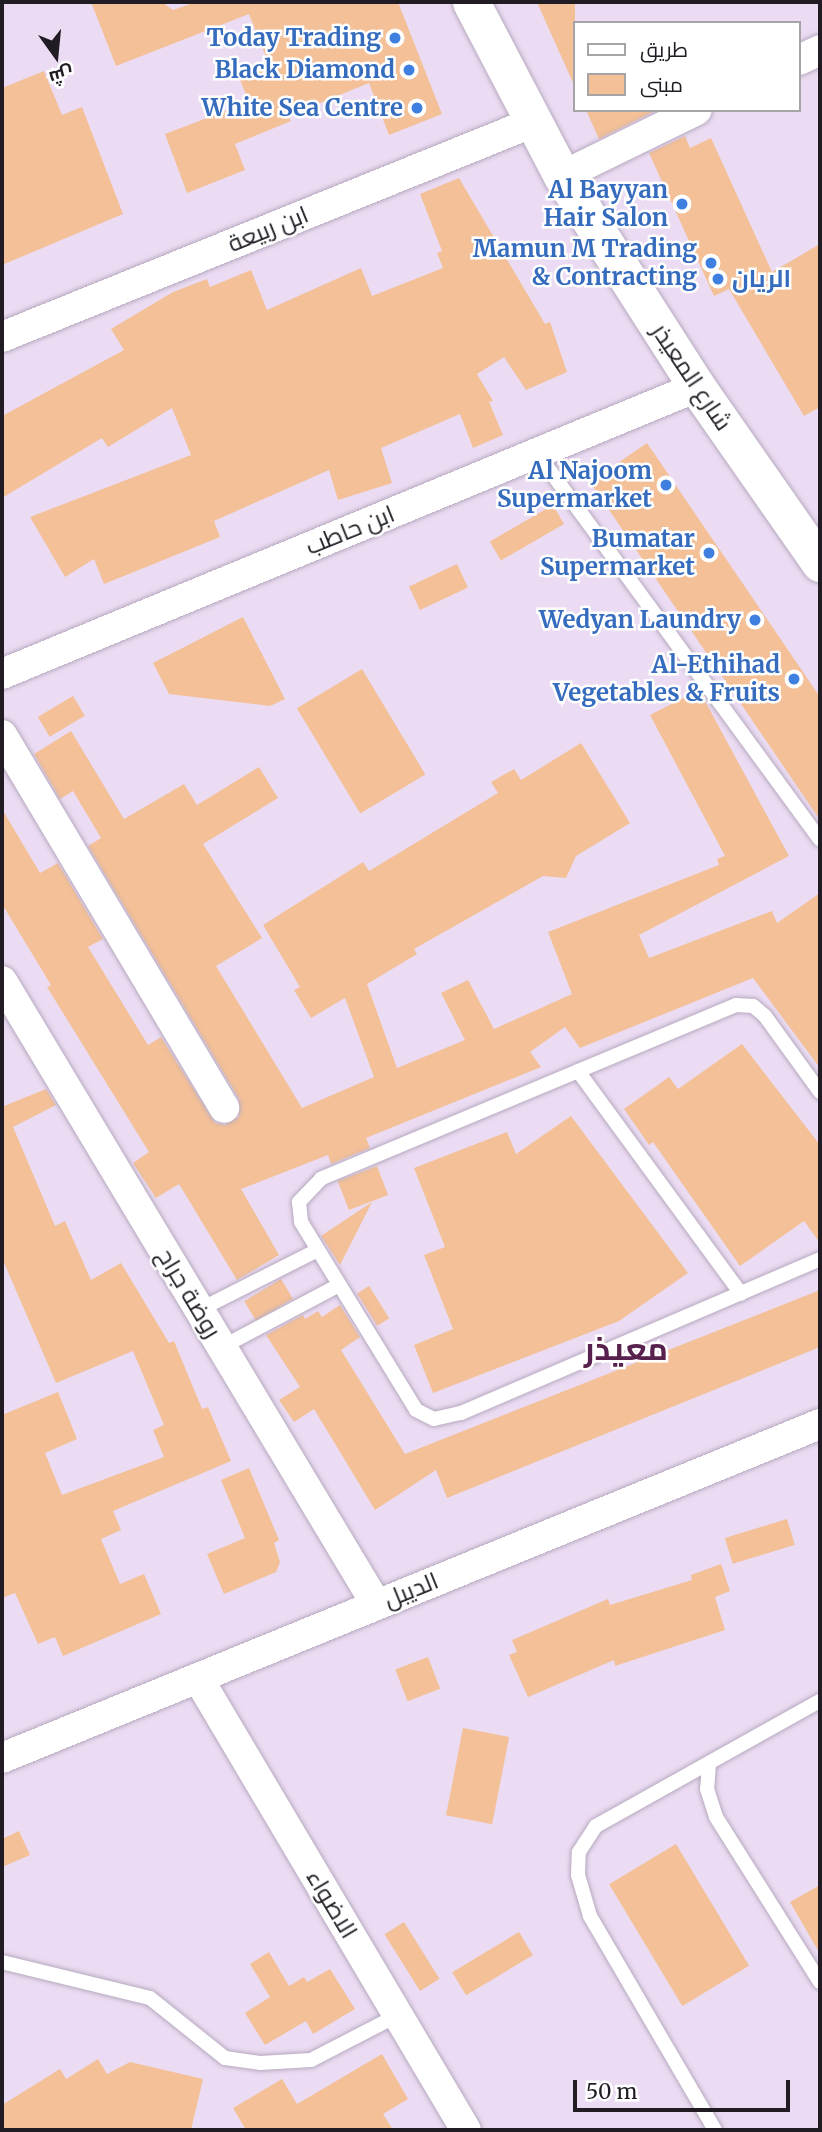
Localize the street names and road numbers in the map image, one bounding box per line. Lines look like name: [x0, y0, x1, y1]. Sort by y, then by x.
street label: ابن ربيعة: [224, 200, 312, 258]
street label: شارع المعيذر: [646, 318, 738, 436]
street label: ابن حاطب: [301, 499, 399, 561]
street label: روضة جراح: [151, 1243, 227, 1343]
street label: الديبل: [380, 1566, 442, 1614]
street label: الاضواء: [300, 1864, 364, 1944]

